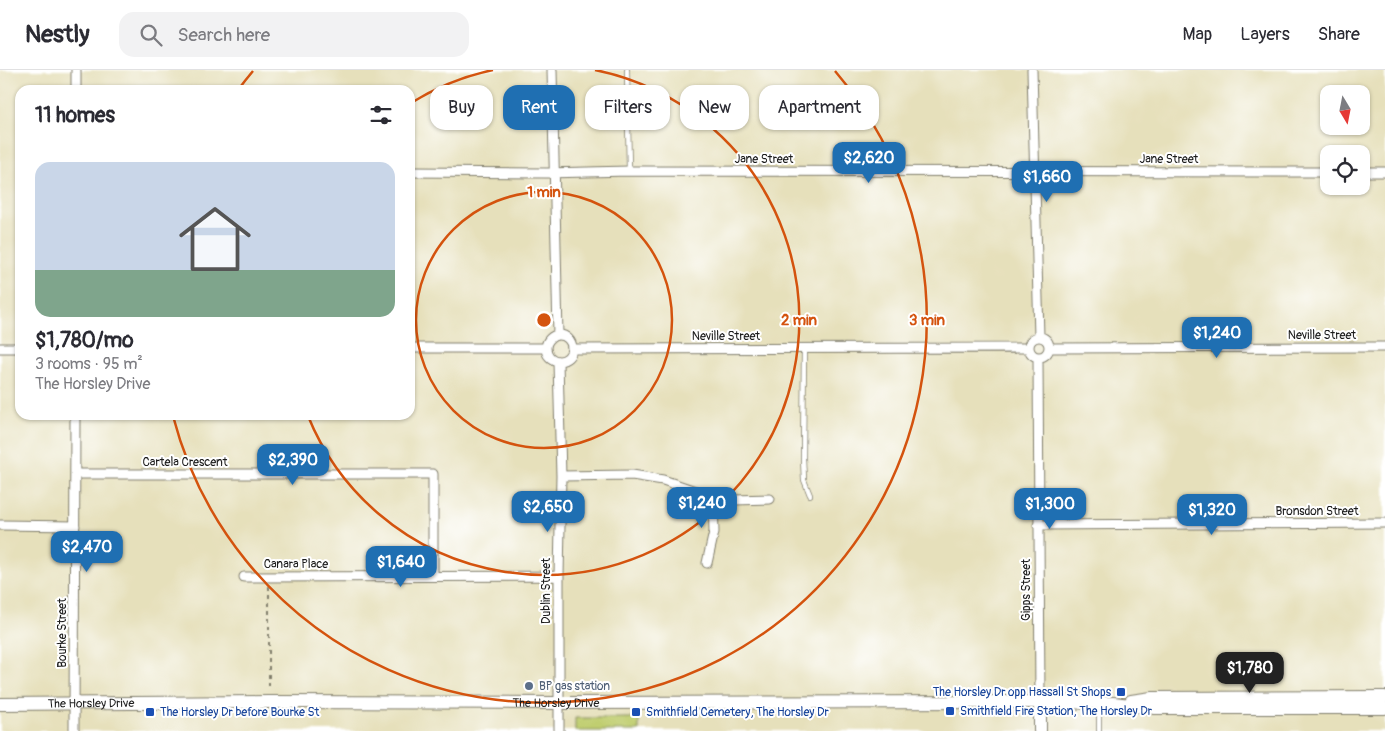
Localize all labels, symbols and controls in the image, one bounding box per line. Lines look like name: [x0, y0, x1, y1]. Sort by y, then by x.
search box: [119, 12, 469, 57]
text: Nestly: [25, 20, 89, 49]
icon: search: [137, 21, 165, 49]
text: Search here: [177, 23, 270, 47]
text: Map: [1183, 23, 1212, 46]
text: Layers: [1240, 23, 1290, 46]
text: Share: [1318, 23, 1360, 46]
chip: Buy: [430, 85, 493, 130]
chip: Rent: [503, 85, 575, 130]
chip: Filters: [585, 85, 670, 130]
chip: New: [680, 85, 749, 130]
chip: Apartment: [759, 85, 879, 130]
north arrow: [1320, 85, 1370, 135]
map controls: [1320, 85, 1370, 195]
icon: filters: [367, 101, 395, 129]
text: 11 homes: [35, 102, 115, 129]
pin: $2,620: [828, 142, 910, 184]
button: locate: [1320, 145, 1370, 195]
text: $2,620: [844, 148, 894, 168]
street label: Jane Street: [735, 152, 794, 167]
street label: Jane Street: [1140, 152, 1199, 167]
pin: $1,660: [1006, 160, 1088, 203]
text: $1,660: [1023, 167, 1071, 187]
text: 1 min: [527, 183, 561, 202]
icon: home: [170, 194, 260, 284]
centre of rings: [535, 311, 553, 329]
text: 2 min: [781, 311, 817, 330]
text: 3 min: [909, 311, 945, 330]
pin: $1,240: [1176, 316, 1258, 359]
text: $1,240: [1193, 323, 1241, 343]
text: $1,780/mo: [35, 327, 133, 354]
street label: Neville Street: [1288, 328, 1356, 343]
street label: Neville Street: [692, 329, 760, 344]
text: 3 rooms · 95 m²: [35, 354, 143, 374]
text: The Horsley Drive: [35, 374, 151, 394]
pin: $2,390: [252, 444, 334, 486]
text: $2,390: [268, 450, 318, 470]
street label: Cartela Crescent: [142, 455, 228, 470]
pin: $1,240: [661, 486, 743, 529]
pin: $1,300: [1009, 488, 1091, 530]
pin: $2,650: [507, 490, 589, 533]
text: $1,240: [678, 493, 726, 513]
text: $1,300: [1025, 494, 1075, 514]
pin: $1,320: [1171, 494, 1253, 536]
text: $2,650: [523, 497, 573, 517]
text: $1,320: [1188, 500, 1236, 520]
street label: Bronsdon Street: [1276, 504, 1359, 519]
pin: $2,470: [46, 530, 128, 573]
text: $2,470: [62, 537, 112, 557]
pin: $1,640: [360, 546, 442, 588]
text: $1,640: [377, 552, 425, 572]
street label: Canara Place: [264, 557, 328, 572]
street label: Dublin Street: [539, 558, 554, 624]
street label: Gipps Street: [1019, 559, 1034, 621]
street label: Bourke Street: [55, 598, 70, 668]
pin: $1,780: [1209, 652, 1291, 694]
text: $1,780: [1227, 658, 1273, 678]
place label: BP gas station: [539, 679, 610, 694]
marker: BP gas station: [523, 680, 535, 692]
place label: The Horsley Dr opp Hassall St Shops: [933, 685, 1112, 700]
marker: The Horsley Dr opp Hassall St Shops: [1115, 686, 1127, 698]
street label: The Horsley Drive: [513, 695, 599, 711]
street label: The Horsley Drive: [48, 696, 135, 711]
place label: Smithfield Fire Station, The Horsley Dr: [960, 704, 1153, 719]
place label: The Horsley Dr before Bourke St: [160, 705, 319, 720]
place label: Smithfield Cemetery, The Horsley Dr: [646, 705, 830, 720]
marker: Smithfield Fire Station, The Horsley Dr: [944, 705, 956, 717]
marker: The Horsley Dr before Bourke St: [144, 706, 156, 718]
marker: Smithfield Cemetery, The Horsley Dr: [630, 706, 642, 718]

